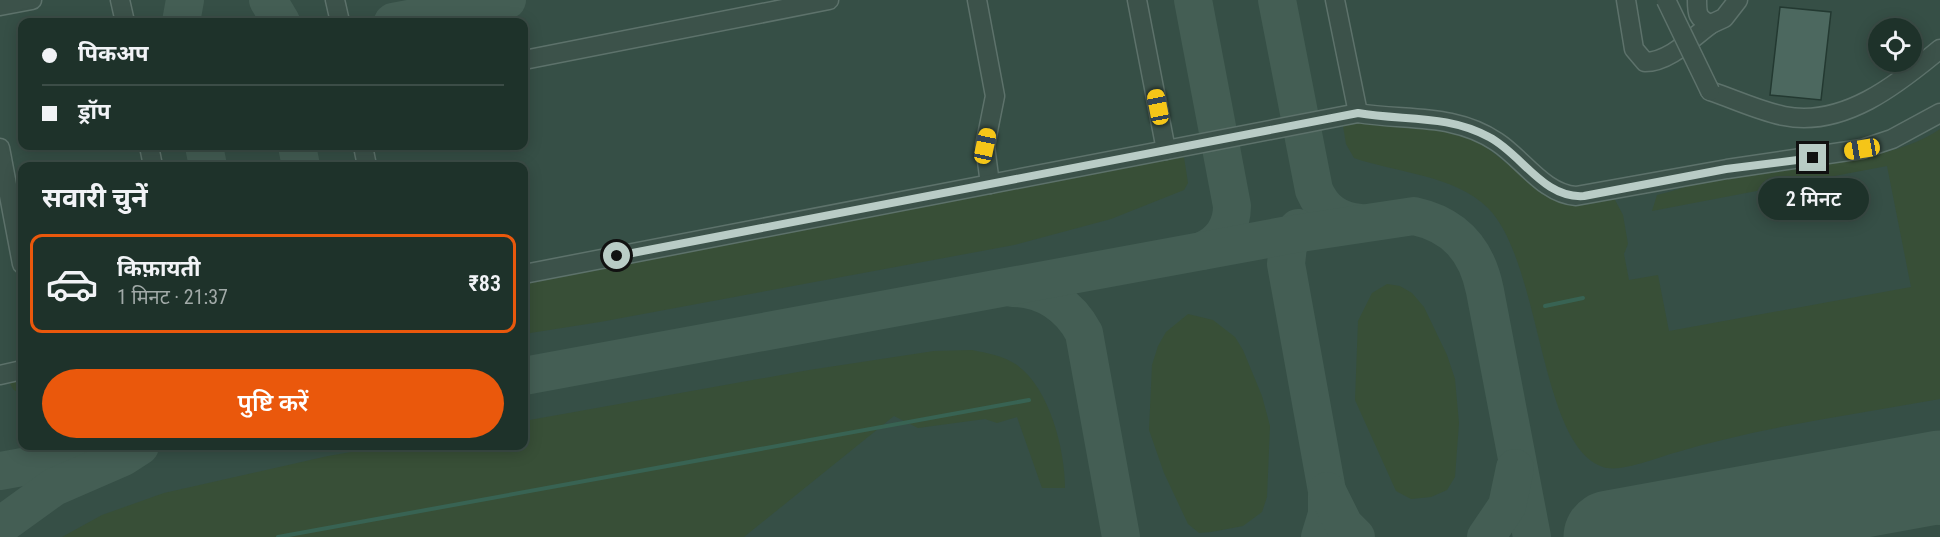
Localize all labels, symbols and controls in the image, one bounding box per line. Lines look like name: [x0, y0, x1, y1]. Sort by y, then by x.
map controls: [1868, 18, 1922, 72]
button: locate: [1868, 18, 1922, 72]
text: पिकअप: [78, 41, 149, 66]
car: [1146, 88, 1170, 126]
text: ड्रॉप: [78, 99, 111, 124]
car: [972, 127, 998, 165]
car: [1843, 137, 1881, 161]
route end: [1799, 144, 1826, 171]
callout: 2 मिनट: [1758, 179, 1868, 221]
text: सवारी चुनें: [42, 182, 148, 214]
text: 2 मिनट: [1786, 187, 1841, 211]
route start: [603, 242, 630, 269]
text: किफ़ायती: [117, 256, 201, 281]
icon: car: [45, 257, 99, 311]
text: ₹83: [469, 271, 501, 296]
text: 1 मिनट · 21:37: [117, 285, 228, 309]
button: पुष्टि करें: [42, 369, 504, 438]

